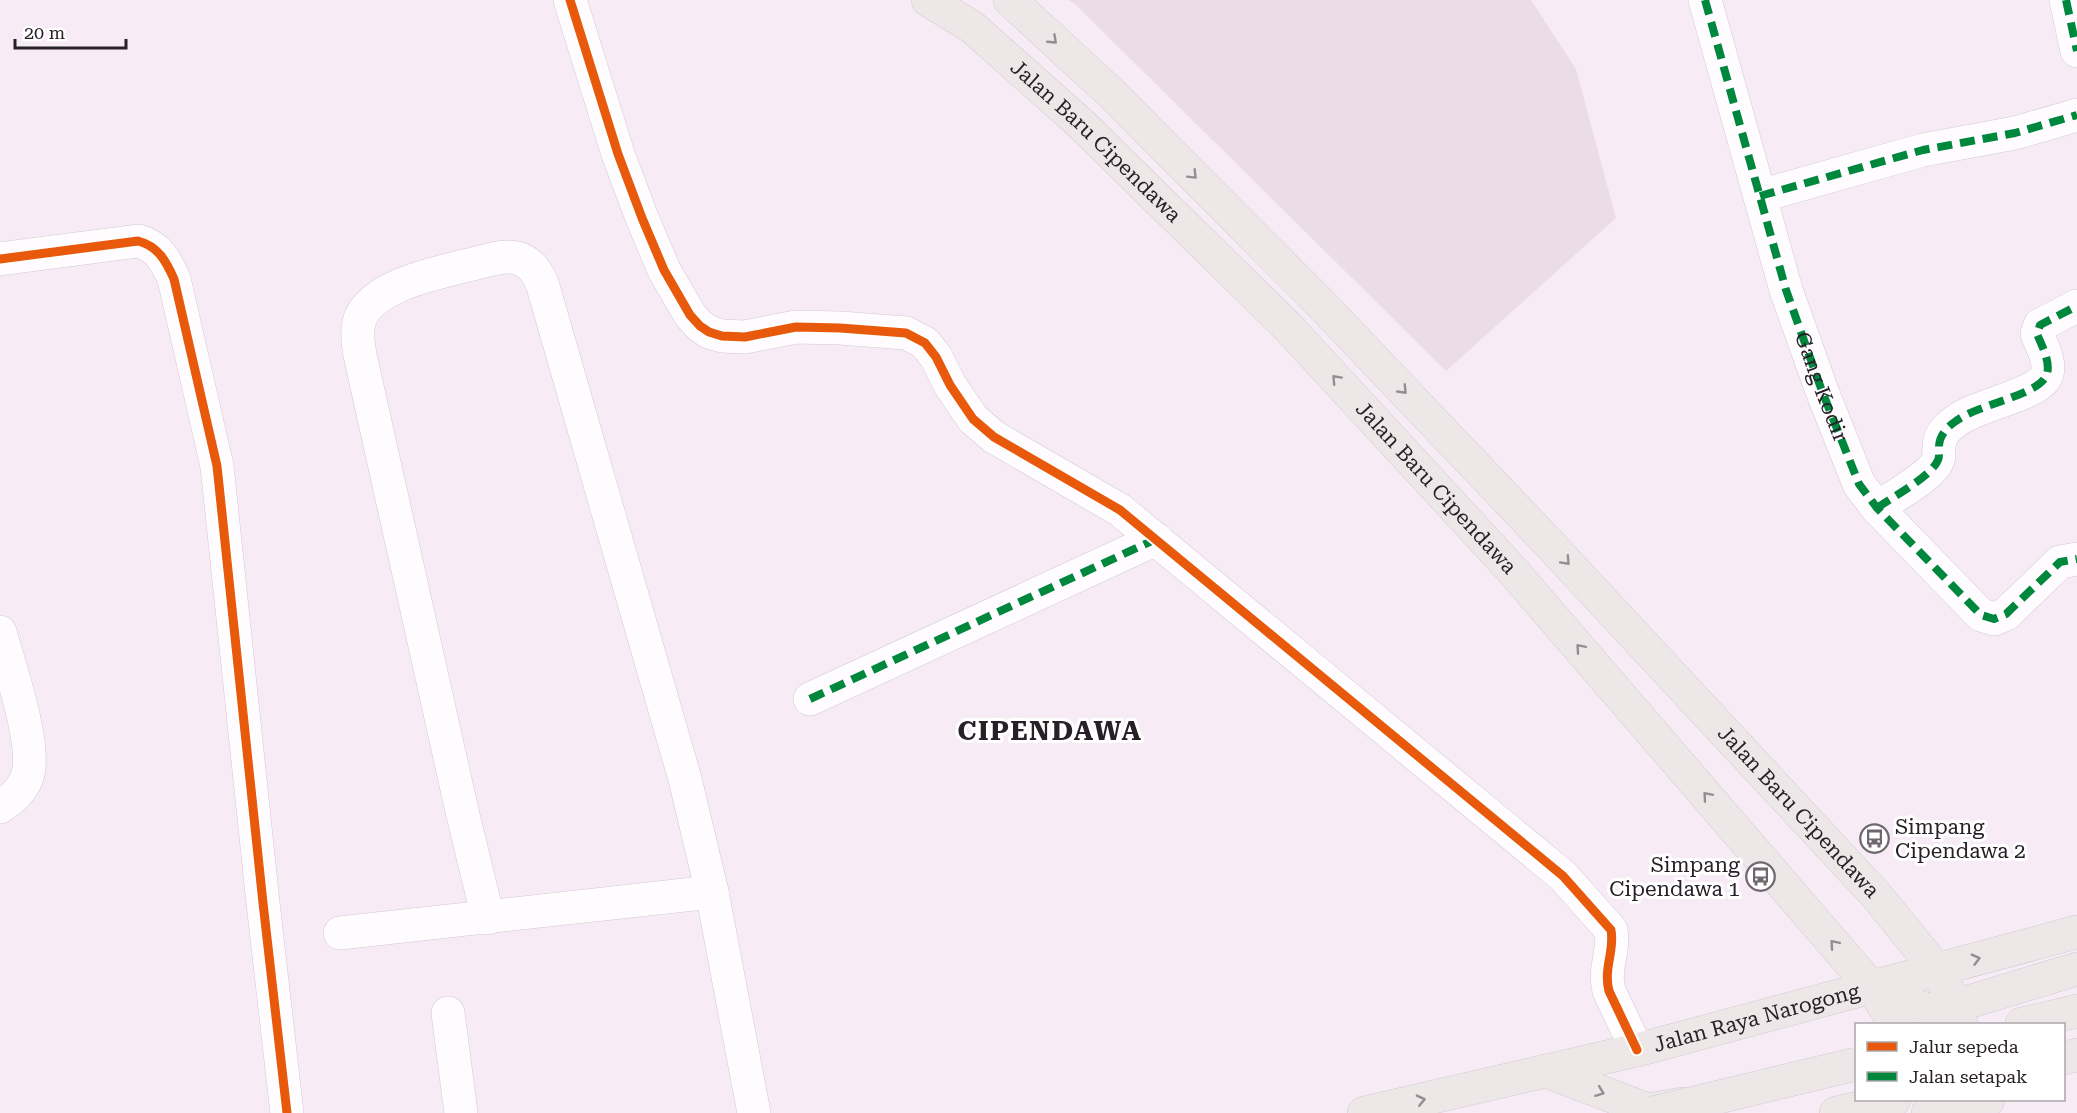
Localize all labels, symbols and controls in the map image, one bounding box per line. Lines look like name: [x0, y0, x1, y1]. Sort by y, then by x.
scale bar: [15, 12, 126, 50]
text: 20 m: [24, 22, 65, 43]
one-way arrow: [1046, 32, 1057, 43]
street label: Jalan Baru Cipendawa: [1006, 55, 1186, 228]
one-way arrow: [1186, 169, 1197, 179]
street label: Gang Kodir: [1790, 329, 1853, 445]
one-way arrow: [1332, 376, 1343, 386]
one-way arrow: [1396, 383, 1407, 393]
street label: Jalan Baru Cipendawa: [1351, 397, 1522, 579]
one-way arrow: [1559, 555, 1570, 565]
one-way arrow: [1576, 644, 1587, 655]
district label: CIPENDAWA: [957, 715, 1143, 747]
street label: Jalan Baru Cipendawa: [1713, 721, 1885, 903]
one-way arrow: [1703, 792, 1714, 803]
place label: Simpang Cipendawa 2: [1895, 815, 2026, 863]
bus stop icon: Simpang Cipendawa 2: [1858, 823, 1890, 855]
place label: Simpang Cipendawa 1: [1609, 853, 1740, 901]
bus stop icon: Simpang Cipendawa 1: [1745, 861, 1777, 893]
one-way arrow: [1830, 940, 1841, 951]
one-way arrow: [1970, 954, 1981, 966]
street label: Jalan Raya Narogong: [1651, 979, 1862, 1057]
legend: [1855, 1023, 2065, 1101]
text: Jalur sepeda: [1909, 1036, 2019, 1057]
text: Jalan setapak: [1909, 1066, 2027, 1087]
one-way arrow: [1594, 1085, 1605, 1097]
one-way arrow: [1415, 1094, 1425, 1107]

